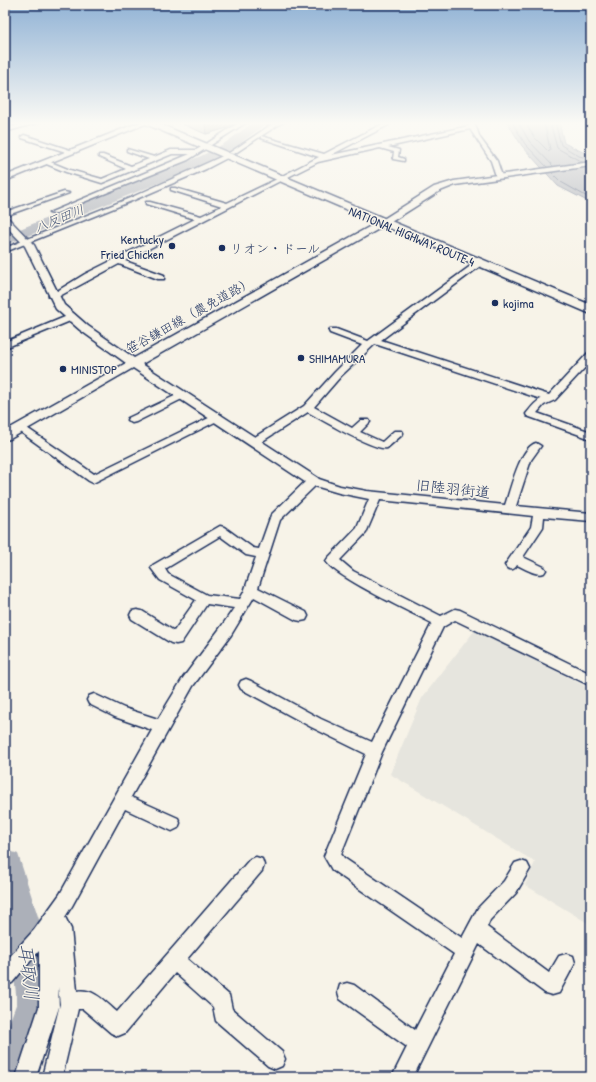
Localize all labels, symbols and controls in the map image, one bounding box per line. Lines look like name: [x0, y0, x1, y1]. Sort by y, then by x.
water label: 八反田川: [32, 200, 86, 236]
street label: NATIONAL HIGHWAY ROUTE 4: [346, 201, 478, 271]
place label: Kentucky Fried Chicken: [100, 230, 164, 263]
place label: リオン・ドール: [230, 239, 320, 257]
marker: Kentucky Fried Chicken: [167, 241, 177, 251]
marker: リオン・ドール: [217, 243, 227, 253]
street label: 笹谷鎌田線（農免道路）: [122, 272, 256, 358]
place label: kojima: [503, 294, 534, 312]
marker: kojima: [490, 298, 500, 308]
place label: SHIMAMURA: [309, 349, 366, 367]
marker: SHIMAMURA: [296, 353, 306, 363]
place label: MINISTOP: [71, 360, 117, 378]
marker: MINISTOP: [58, 364, 68, 374]
street label: 旧陸羽街道: [415, 474, 491, 503]
water label: 耳取川: [13, 942, 45, 1002]

